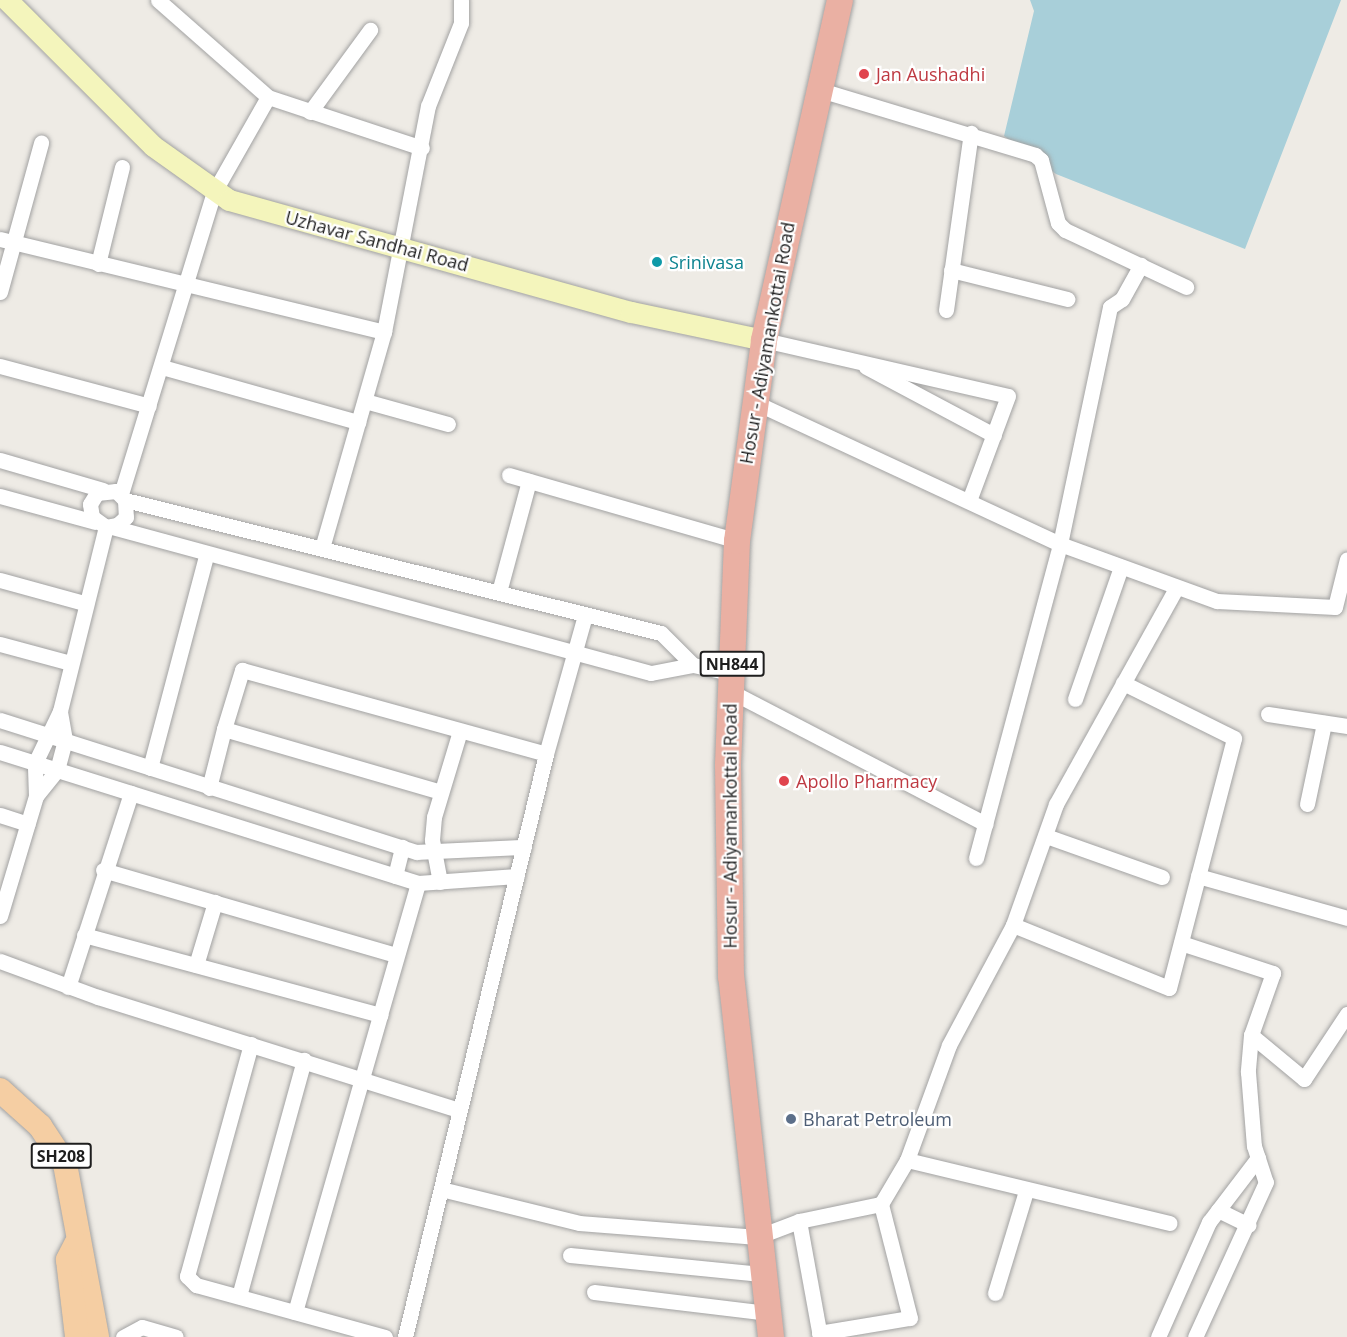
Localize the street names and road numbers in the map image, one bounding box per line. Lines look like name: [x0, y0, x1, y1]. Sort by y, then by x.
street label: Uzhavar Sandhai Road: [283, 206, 471, 276]
street label: Hosur - Adiyamankottai Road: [735, 220, 799, 466]
road number: NH844: [699, 651, 765, 677]
street label: Hosur - Adiyamankottai Road: [719, 703, 741, 949]
road number: SH208: [29, 1143, 92, 1169]

